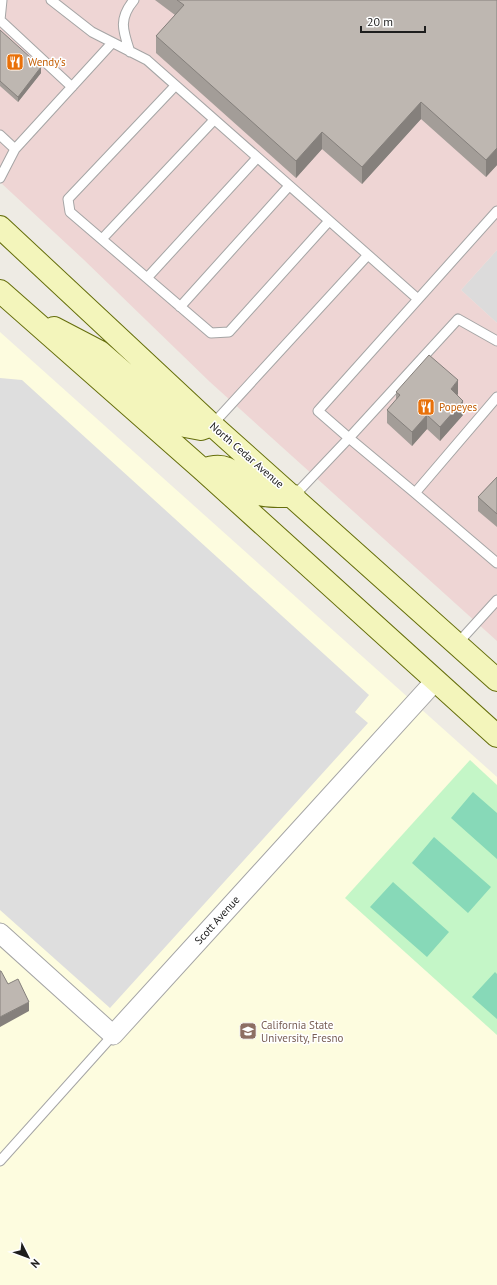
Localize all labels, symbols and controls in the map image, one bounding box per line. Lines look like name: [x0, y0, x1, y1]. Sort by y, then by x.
scale bar: [361, 8, 425, 34]
text: 20 m: [367, 14, 393, 29]
restaurant icon: Wendy's: [5, 52, 25, 72]
place label: Wendy's: [28, 55, 66, 69]
restaurant icon: Popeyes: [416, 397, 436, 417]
place label: Popeyes: [439, 400, 478, 414]
street label: North Cedar Avenue: [207, 419, 287, 491]
street label: Scott Avenue: [191, 892, 243, 947]
place label: California State University, Fresno: [261, 1018, 344, 1045]
school or university icon: California State University, Fresno: [238, 1021, 258, 1041]
north arrow: [8, 1237, 48, 1277]
text: N: [28, 1256, 43, 1271]

